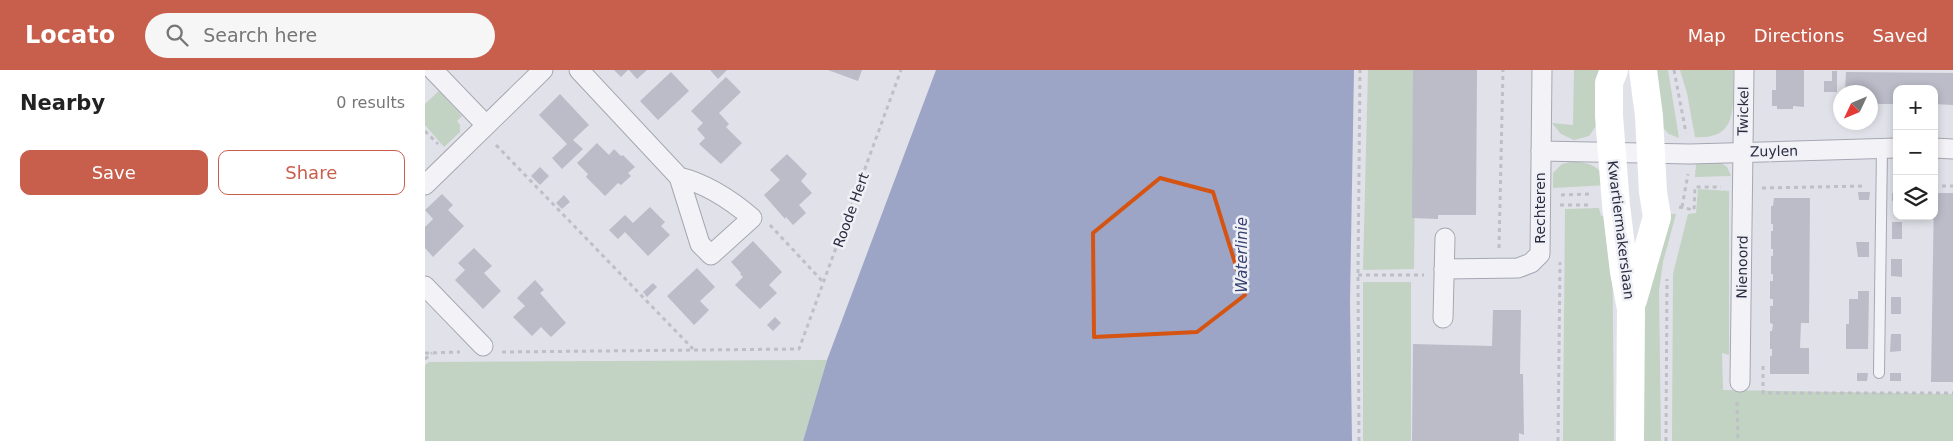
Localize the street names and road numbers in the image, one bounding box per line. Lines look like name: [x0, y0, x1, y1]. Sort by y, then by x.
street label: Twickel: [1735, 86, 1751, 137]
street label: Zuylen: [1750, 143, 1798, 159]
street label: Kwartiermakerslaan: [1605, 160, 1637, 300]
street label: Roode Hert: [830, 170, 872, 250]
street label: Rechteren: [1532, 172, 1548, 244]
street label: Nienoord: [1733, 235, 1751, 299]

